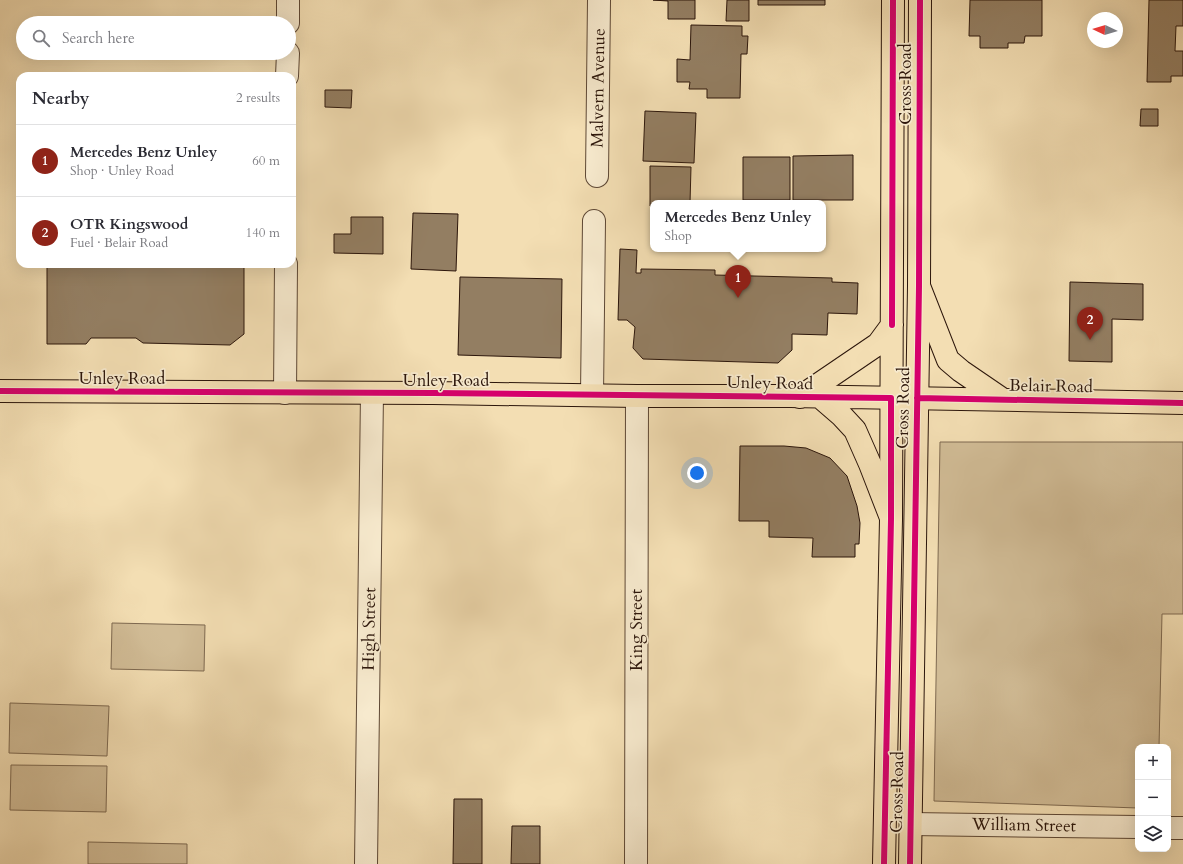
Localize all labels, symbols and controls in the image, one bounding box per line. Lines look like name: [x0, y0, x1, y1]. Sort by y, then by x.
north arrow: [1087, 12, 1123, 48]
search box: [16, 16, 296, 60]
icon: search: [30, 27, 52, 49]
text: Search here: [62, 28, 135, 48]
street label: Malvern Avenue: [585, 28, 611, 148]
street label: Cross Road: [894, 43, 917, 125]
text: Nearby: [32, 87, 89, 110]
text: 2 results: [236, 89, 280, 107]
text: Mercedes Benz Unley: [70, 142, 217, 162]
text: 1: [42, 152, 48, 170]
text: 60 m: [252, 152, 280, 170]
text: Shop · Unley Road: [70, 162, 174, 180]
popup: [650, 200, 826, 252]
text: Mercedes Benz Unley: [664, 207, 812, 227]
text: OTR Kingswood: [70, 214, 188, 234]
text: 2: [42, 224, 48, 242]
text: 140 m: [246, 224, 280, 242]
text: Shop: [664, 227, 692, 245]
text: Fuel · Belair Road: [70, 234, 168, 252]
pin: 1: [725, 265, 751, 298]
pin: 2: [1077, 307, 1103, 340]
street label: Unley Road: [79, 367, 165, 390]
street label: Cross Road: [891, 367, 915, 449]
street label: Unley Road: [403, 369, 489, 392]
street label: Unley Road: [727, 371, 813, 395]
street label: Belair Road: [1009, 374, 1093, 398]
your location: [687, 463, 707, 483]
street label: High Street: [357, 587, 381, 671]
street label: King Street: [625, 588, 648, 671]
map controls: [1135, 744, 1171, 852]
button: +: [1135, 744, 1171, 780]
street label: Cross Road: [885, 751, 909, 833]
button: −: [1135, 780, 1171, 816]
street label: William Street: [971, 813, 1077, 837]
button: layers: [1135, 816, 1171, 852]

